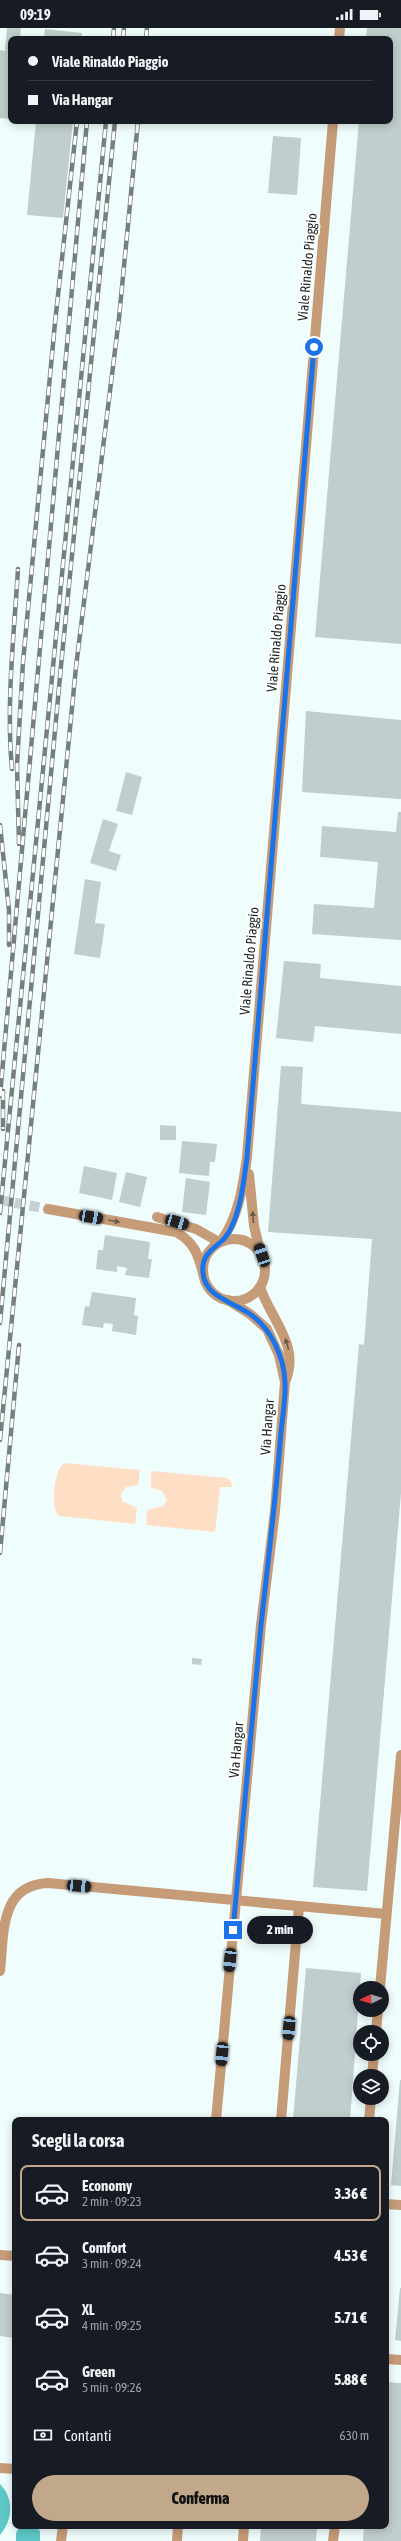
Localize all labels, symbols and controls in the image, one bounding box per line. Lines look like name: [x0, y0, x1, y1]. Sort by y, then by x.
text: 09:19: [20, 6, 51, 23]
text: Viale Rinaldo Piaggio: [52, 53, 168, 70]
text: Via Hangar: [52, 91, 112, 108]
street label: Viale Rinaldo Piaggio: [294, 212, 320, 322]
route start: [305, 338, 323, 356]
street label: Viale Rinaldo Piaggio: [263, 583, 289, 693]
street label: Viale Rinaldo Piaggio: [236, 906, 262, 1016]
car: [78, 1209, 104, 1225]
one-way arrow: [250, 1211, 257, 1223]
car: [164, 1213, 190, 1231]
one-way arrow: [108, 1218, 120, 1224]
car: [252, 1242, 272, 1268]
one-way arrow: [284, 1338, 290, 1350]
street label: Via Hangar: [257, 1397, 277, 1456]
street label: Via Hangar: [226, 1720, 246, 1779]
car: [67, 1879, 91, 1893]
callout: 2 min: [247, 1916, 313, 1944]
route end: [224, 1921, 242, 1939]
text: 2 min: [267, 1922, 293, 1937]
car: [223, 1947, 237, 1973]
north arrow: [353, 1981, 389, 2017]
map controls: [353, 1981, 389, 2105]
car: [282, 2016, 296, 2040]
button: locate: [353, 2025, 389, 2061]
car: [215, 2042, 229, 2066]
button: layers: [353, 2069, 389, 2105]
text: Scegli la corsa: [32, 2130, 124, 2151]
icon: car: [34, 2175, 70, 2211]
text: Economy: [82, 2177, 132, 2194]
text: 3.36 €: [334, 2185, 367, 2202]
text: 2 min · 09:23: [82, 2194, 142, 2209]
icon: car: [34, 2237, 70, 2273]
text: Comfort: [82, 2239, 126, 2256]
text: 4.53 €: [334, 2247, 367, 2264]
text: 3 min · 09:24: [82, 2256, 142, 2271]
icon: car: [34, 2299, 70, 2335]
text: XL: [82, 2301, 95, 2318]
text: 5.71 €: [334, 2309, 367, 2326]
text: 4 min · 09:25: [82, 2318, 142, 2333]
icon: car: [34, 2361, 70, 2397]
text: Green: [82, 2363, 115, 2380]
text: 5.88 €: [334, 2371, 367, 2388]
text: 5 min · 09:26: [82, 2380, 142, 2395]
icon: cash: [32, 2424, 54, 2446]
text: Contanti: [64, 2427, 111, 2444]
text: 630 m: [340, 2428, 369, 2443]
button: Conferma: [32, 2475, 369, 2521]

